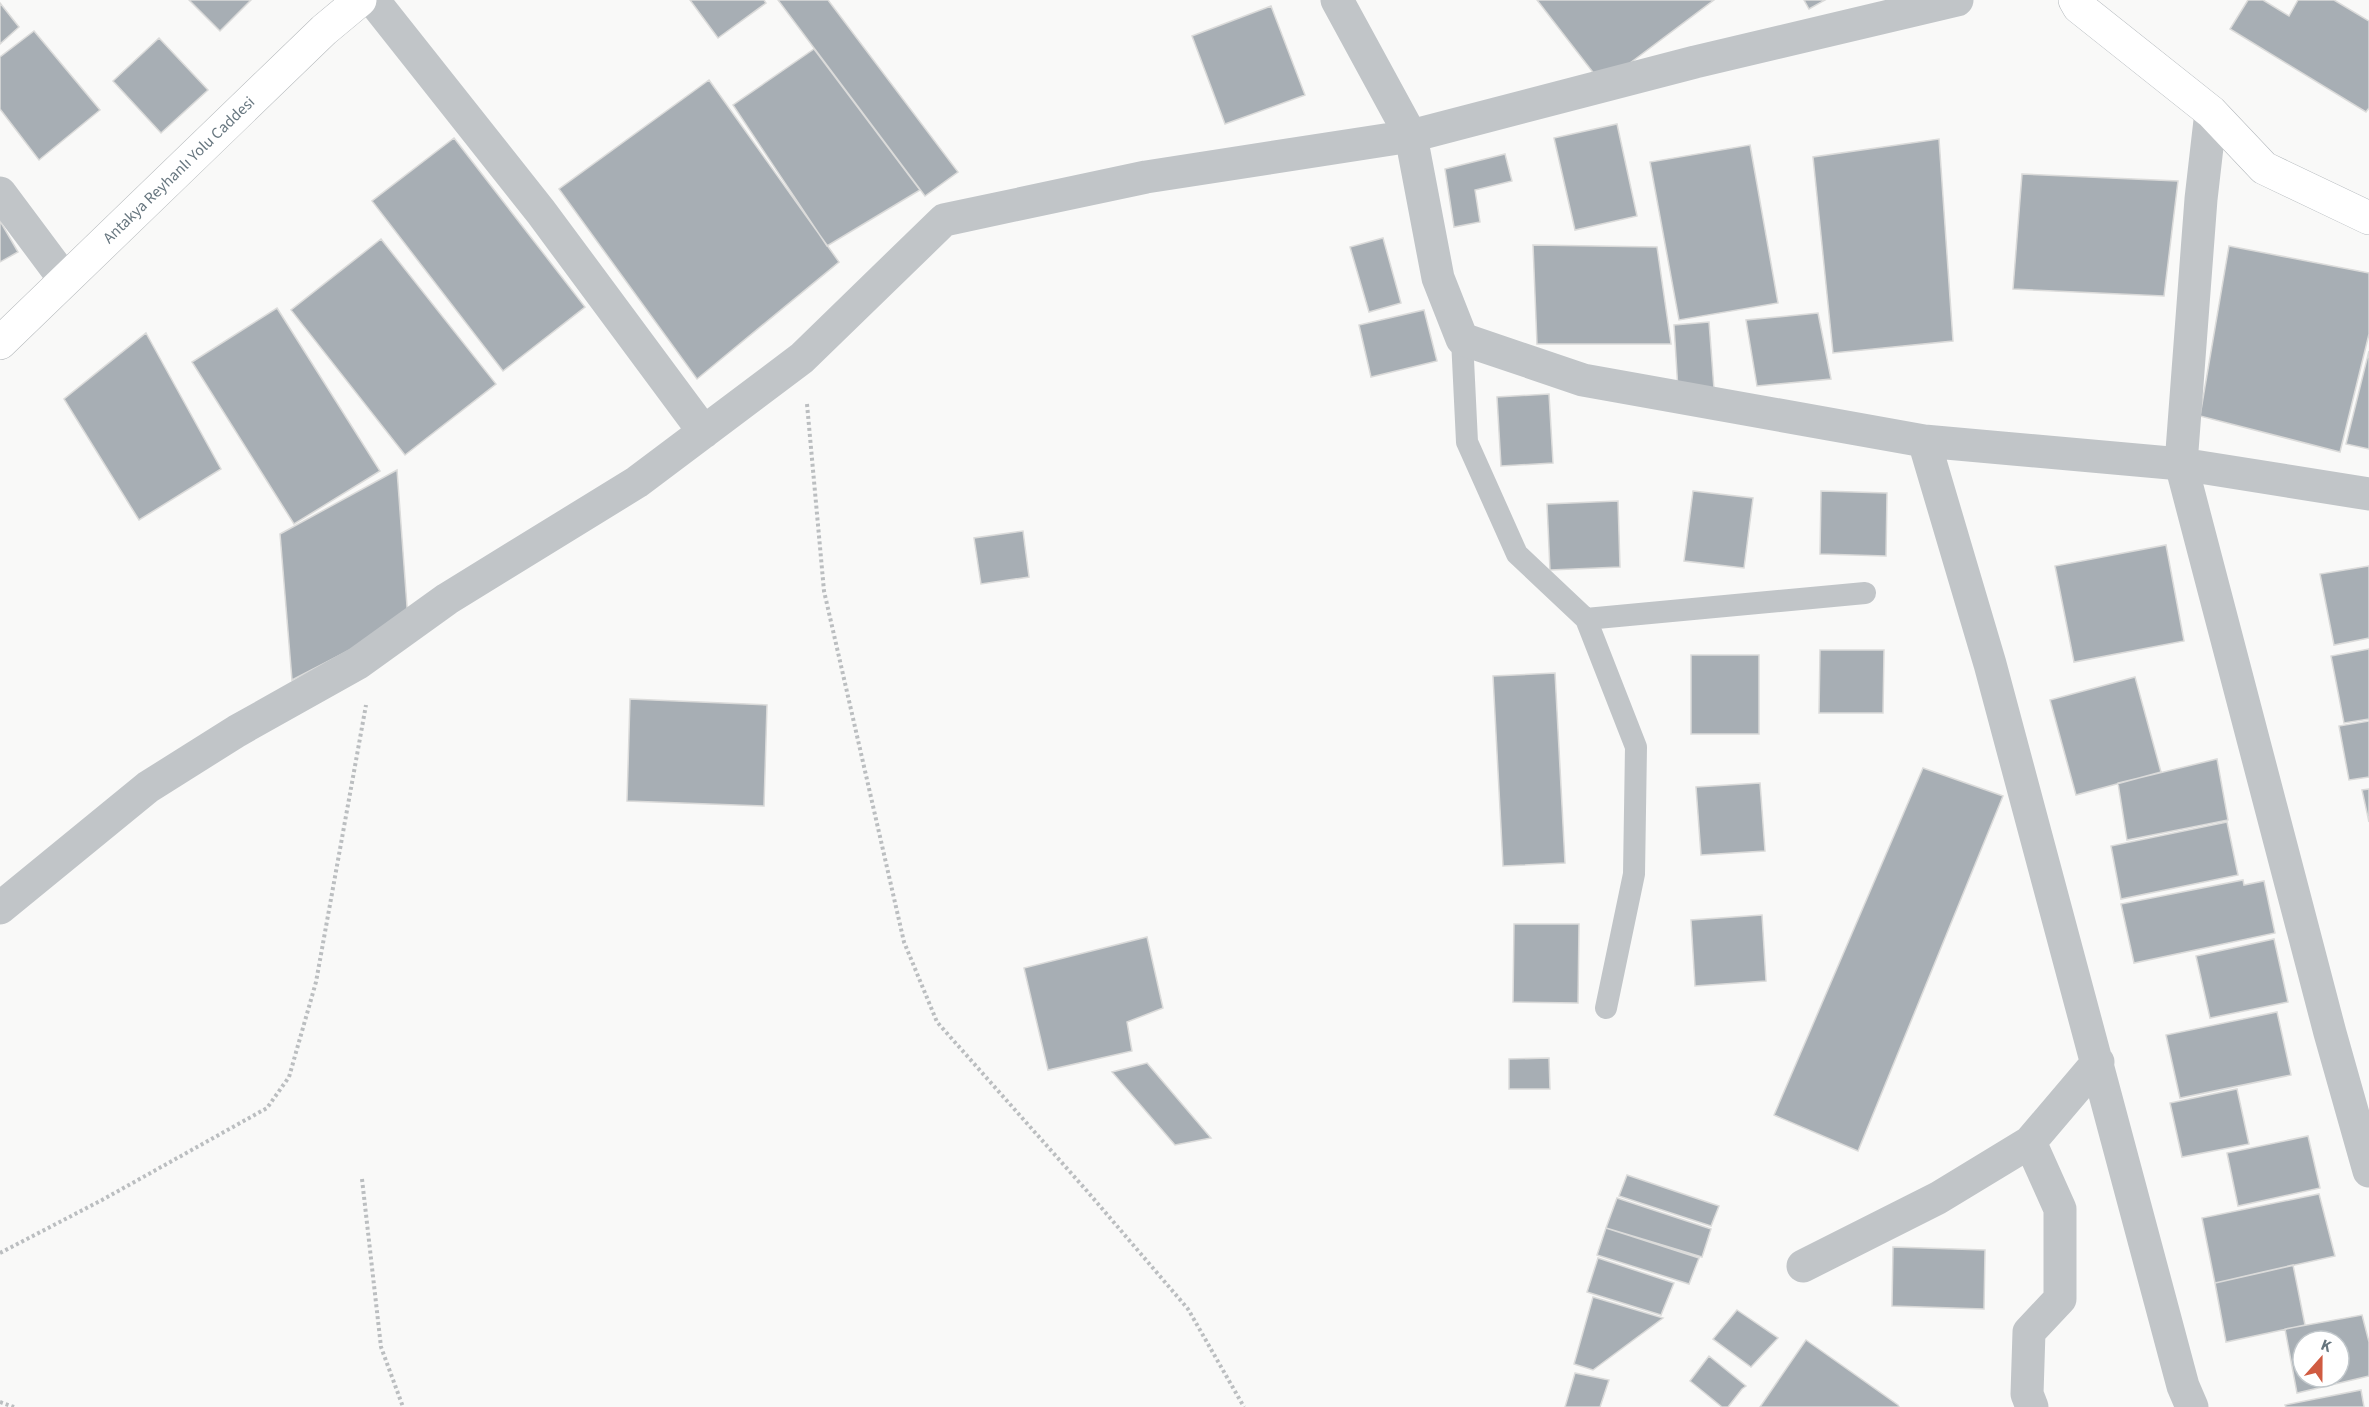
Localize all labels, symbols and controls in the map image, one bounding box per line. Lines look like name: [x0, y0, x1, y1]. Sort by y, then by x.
street label: Antakya Reyhanlı Yolu Caddesi: [98, 91, 260, 249]
north arrow: [2291, 1329, 2351, 1389]
text: K: [2317, 1334, 2335, 1358]

